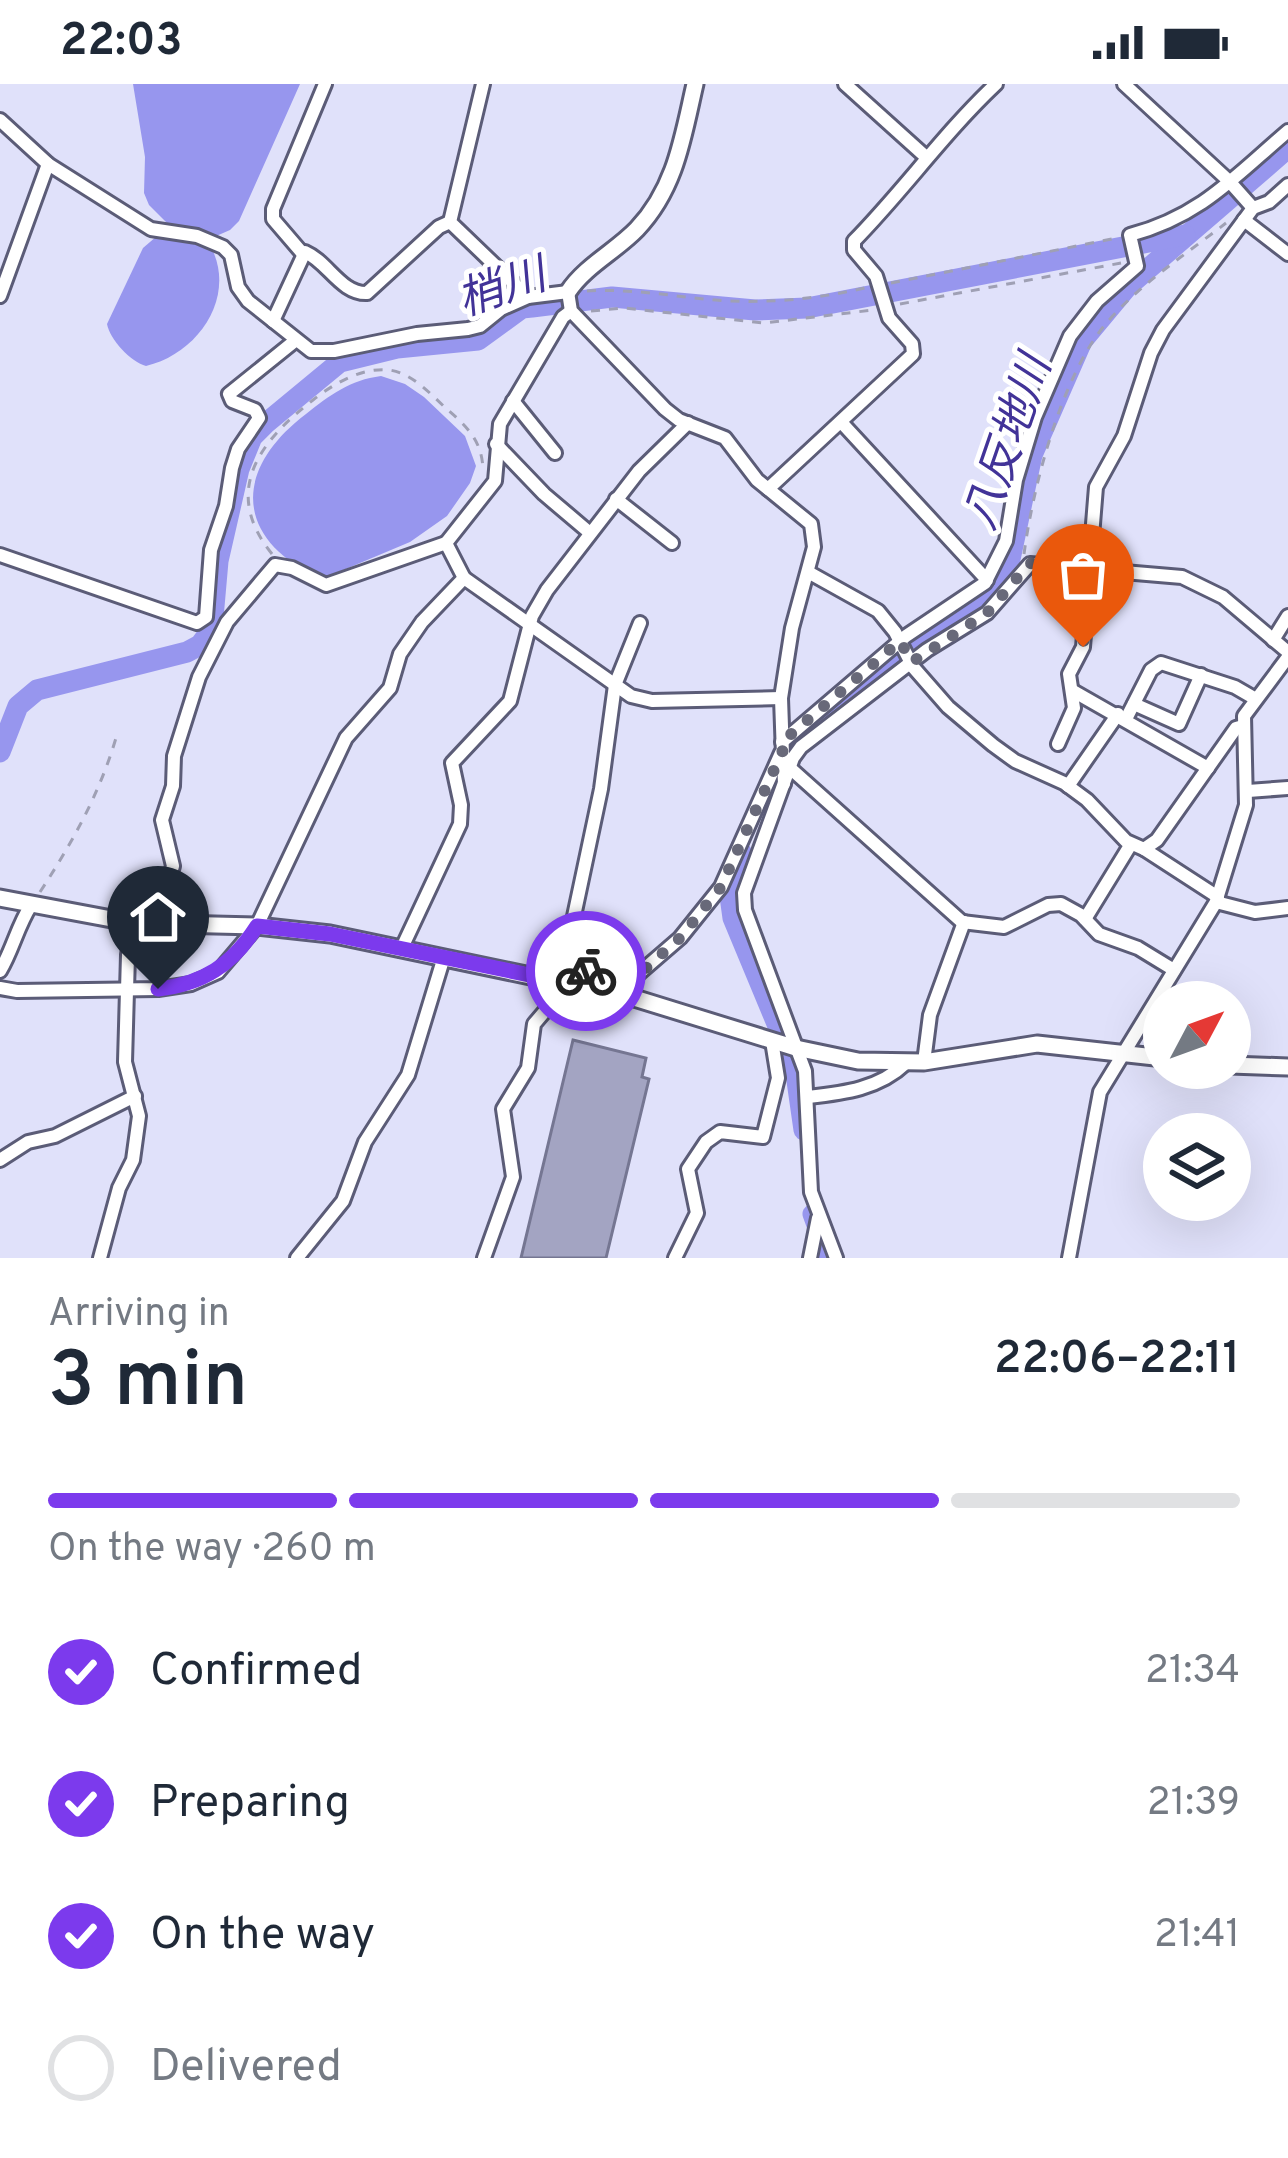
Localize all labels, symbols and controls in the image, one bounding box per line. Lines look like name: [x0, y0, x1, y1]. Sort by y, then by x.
text: 22:03: [60, 14, 183, 71]
water label: 梢川: [451, 247, 558, 332]
water label: 八反地川: [954, 345, 1068, 538]
pin: [1032, 524, 1134, 647]
icon: bag: [1050, 542, 1116, 608]
pin: [107, 866, 209, 989]
icon: home: [125, 884, 191, 950]
courier: [526, 911, 646, 1031]
icon: bike: [553, 938, 619, 1004]
north arrow: [1143, 981, 1251, 1089]
map controls: [1143, 981, 1251, 1221]
button: layers: [1143, 1113, 1251, 1221]
text: Arriving in: [48, 1291, 230, 1340]
text: 22:06–22:11: [994, 1332, 1240, 1389]
text: 3 min: [48, 1335, 248, 1434]
text: On the way · 260 m: [48, 1526, 376, 1575]
icon: check: [48, 1639, 114, 1705]
text: Confirmed: [150, 1644, 362, 1701]
text: 21:34: [1145, 1648, 1240, 1697]
icon: check: [48, 1771, 114, 1837]
text: Preparing: [150, 1776, 350, 1833]
text: 21:39: [1147, 1780, 1240, 1829]
icon: check: [48, 1903, 114, 1969]
text: On the way: [150, 1908, 375, 1965]
text: 21:41: [1154, 1912, 1240, 1961]
text: Delivered: [150, 2040, 342, 2097]

